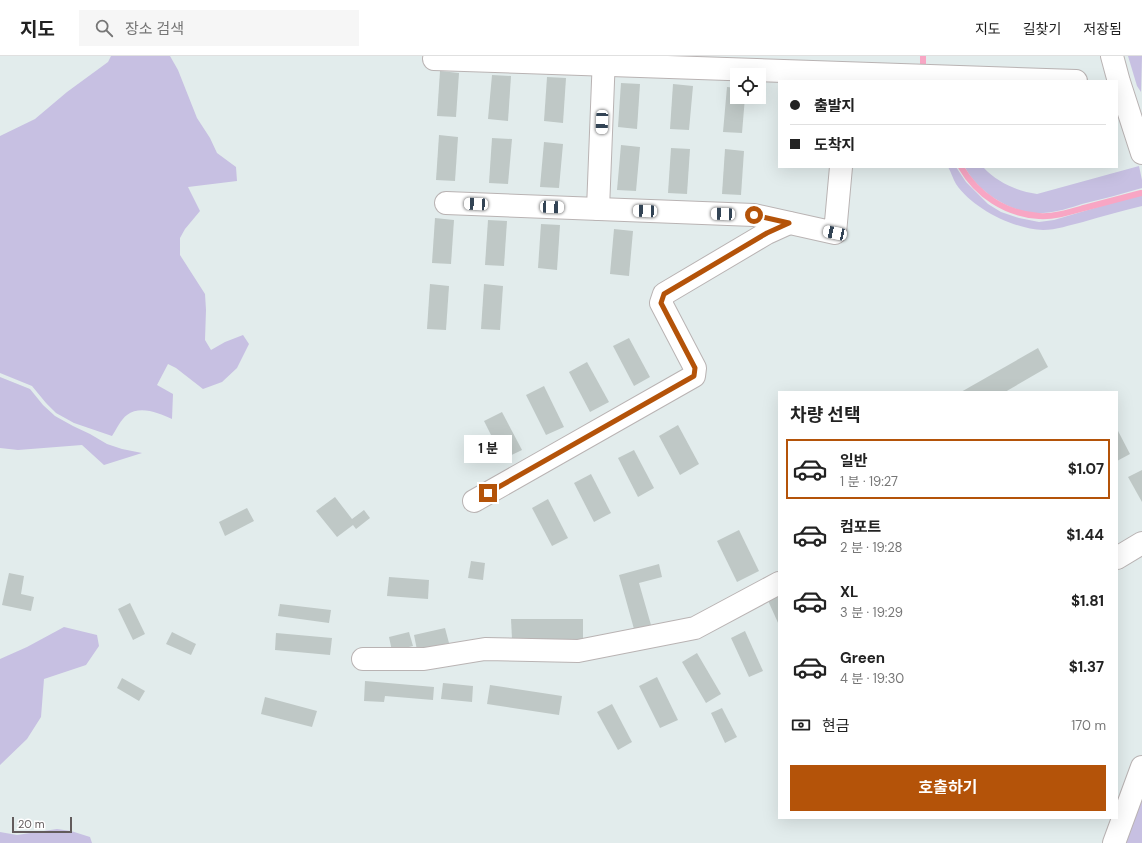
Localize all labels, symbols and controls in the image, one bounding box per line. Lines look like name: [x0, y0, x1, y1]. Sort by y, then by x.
search box: [79, 10, 359, 46]
text: 지도: [20, 17, 55, 42]
icon: search: [93, 17, 115, 39]
text: 장소 검색: [125, 19, 184, 39]
text: 지도: [975, 20, 1001, 38]
text: 길찾기: [1023, 20, 1061, 38]
text: 저장됨: [1083, 20, 1122, 38]
map controls: [730, 68, 766, 104]
button: locate: [730, 68, 766, 104]
text: 출발지: [814, 96, 855, 116]
car: [596, 110, 608, 134]
text: 도착지: [814, 135, 855, 155]
car: [464, 197, 488, 211]
car: [540, 201, 564, 213]
car: [633, 205, 657, 217]
route start: [745, 206, 763, 224]
car: [711, 208, 735, 220]
car: [822, 225, 848, 241]
text: 차량 선택: [790, 403, 860, 427]
callout: 1 분: [464, 435, 512, 463]
text: 1 분: [478, 440, 498, 457]
icon: car: [792, 451, 828, 487]
text: 일반: [840, 451, 868, 471]
text: $1.07: [1068, 459, 1104, 479]
text: 1 분 · 19:27: [840, 473, 898, 490]
route end: [479, 484, 497, 502]
icon: car: [792, 517, 828, 553]
text: 컴포트: [840, 517, 881, 537]
text: $1.44: [1066, 525, 1104, 545]
text: 2 분 · 19:28: [840, 539, 902, 556]
text: XL: [840, 582, 858, 602]
icon: car: [792, 583, 828, 619]
text: $1.81: [1071, 591, 1104, 611]
text: 3 분 · 19:29: [840, 604, 903, 621]
text: Green: [840, 648, 885, 668]
icon: car: [792, 649, 828, 685]
text: $1.37: [1069, 657, 1104, 677]
text: 4 분 · 19:30: [840, 670, 904, 687]
icon: cash: [790, 714, 812, 736]
text: 현금: [822, 716, 850, 736]
text: 170 m: [1071, 717, 1106, 734]
button: 호출하기: [790, 765, 1106, 811]
scale bar: [12, 815, 72, 834]
text: 20 m: [18, 817, 44, 831]

